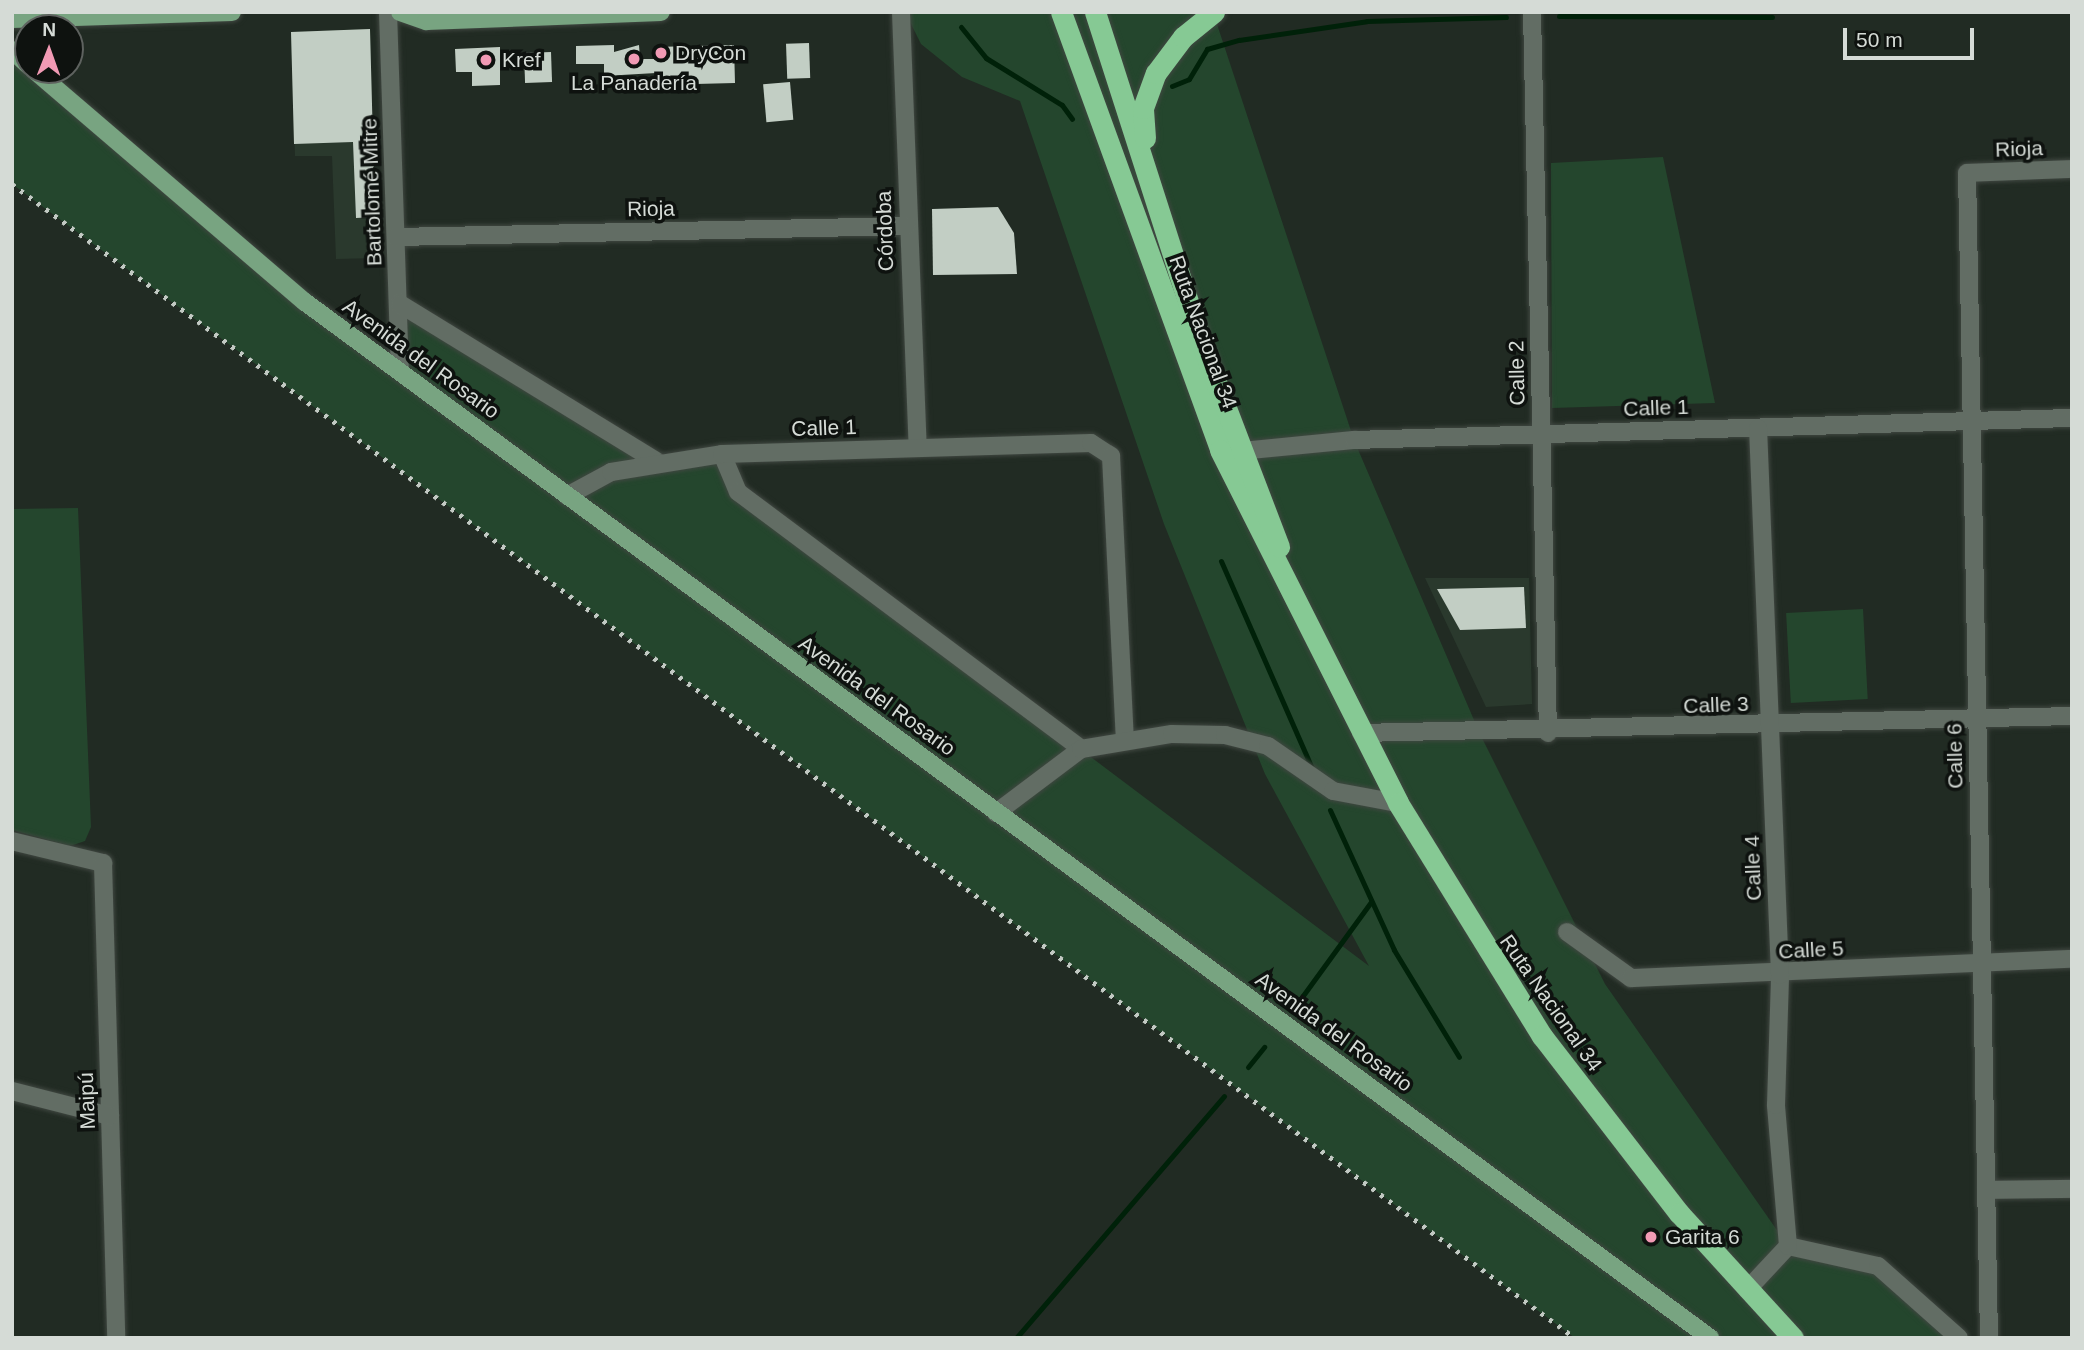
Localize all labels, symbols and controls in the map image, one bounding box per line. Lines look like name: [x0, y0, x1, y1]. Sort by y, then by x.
north arrow: [14, 14, 84, 84]
scale bar: [1846, 14, 1977, 58]
text: N: [42, 19, 56, 40]
text: 50 m: [1856, 28, 1903, 51]
place label: DryCon: [675, 40, 746, 66]
marker: DryCon: [653, 45, 669, 61]
place label: Kref: [502, 47, 541, 73]
marker: Kref: [476, 50, 496, 70]
marker: La Panadería: [626, 51, 642, 67]
place label: La Panadería: [571, 70, 697, 96]
street label: Bartolomé Mitre: [357, 118, 387, 266]
street label: Rioja: [1995, 136, 2043, 162]
street label: Córdoba: [871, 190, 899, 272]
street label: Rioja: [627, 196, 675, 222]
street label: Ruta Nacional 34: [1164, 252, 1242, 412]
street label: Avenida del Rosario: [338, 294, 504, 424]
street label: Calle 2: [1504, 340, 1530, 406]
street label: Calle 1: [1623, 394, 1689, 422]
street label: Calle 1: [791, 414, 857, 442]
street label: Avenida del Rosario: [794, 631, 960, 761]
street label: Calle 3: [1683, 691, 1749, 719]
street label: Calle 6: [1942, 723, 1968, 789]
street label: Calle 4: [1739, 835, 1767, 901]
street label: Ruta Nacional 34: [1494, 930, 1608, 1076]
street label: Calle 5: [1778, 936, 1844, 964]
street label: Avenida del Rosario: [1251, 967, 1417, 1097]
street label: Maipú: [73, 1072, 101, 1130]
place label: Garita 6: [1665, 1224, 1740, 1250]
marker: Garita 6: [1643, 1229, 1659, 1245]

